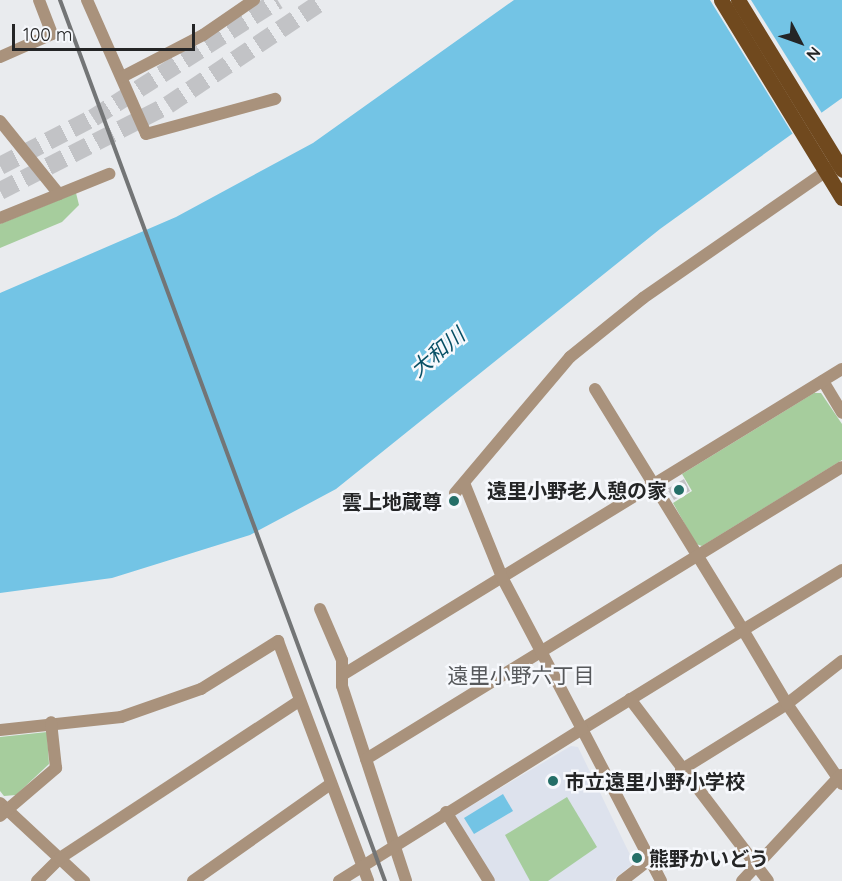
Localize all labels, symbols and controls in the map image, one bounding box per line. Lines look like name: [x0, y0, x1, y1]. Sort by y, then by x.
scale bar: [15, 12, 198, 50]
north arrow: [770, 12, 830, 72]
text: 100 m: [23, 23, 72, 46]
text: N: [802, 43, 825, 65]
water label: 大和川: [405, 322, 469, 382]
place label: 遠里小野老人憩の家: [487, 478, 667, 502]
marker: 遠里小野老人憩の家: [672, 483, 686, 497]
place label: 雲上地蔵尊: [342, 489, 442, 513]
marker: 雲上地蔵尊: [447, 494, 461, 508]
district label: 遠里小野六丁目: [448, 662, 594, 688]
place label: 市立遠里小野小学校: [565, 769, 745, 793]
marker: 市立遠里小野小学校: [546, 774, 560, 788]
place label: 熊野かいどう: [649, 846, 769, 870]
marker: 熊野かいどう: [630, 851, 644, 865]

